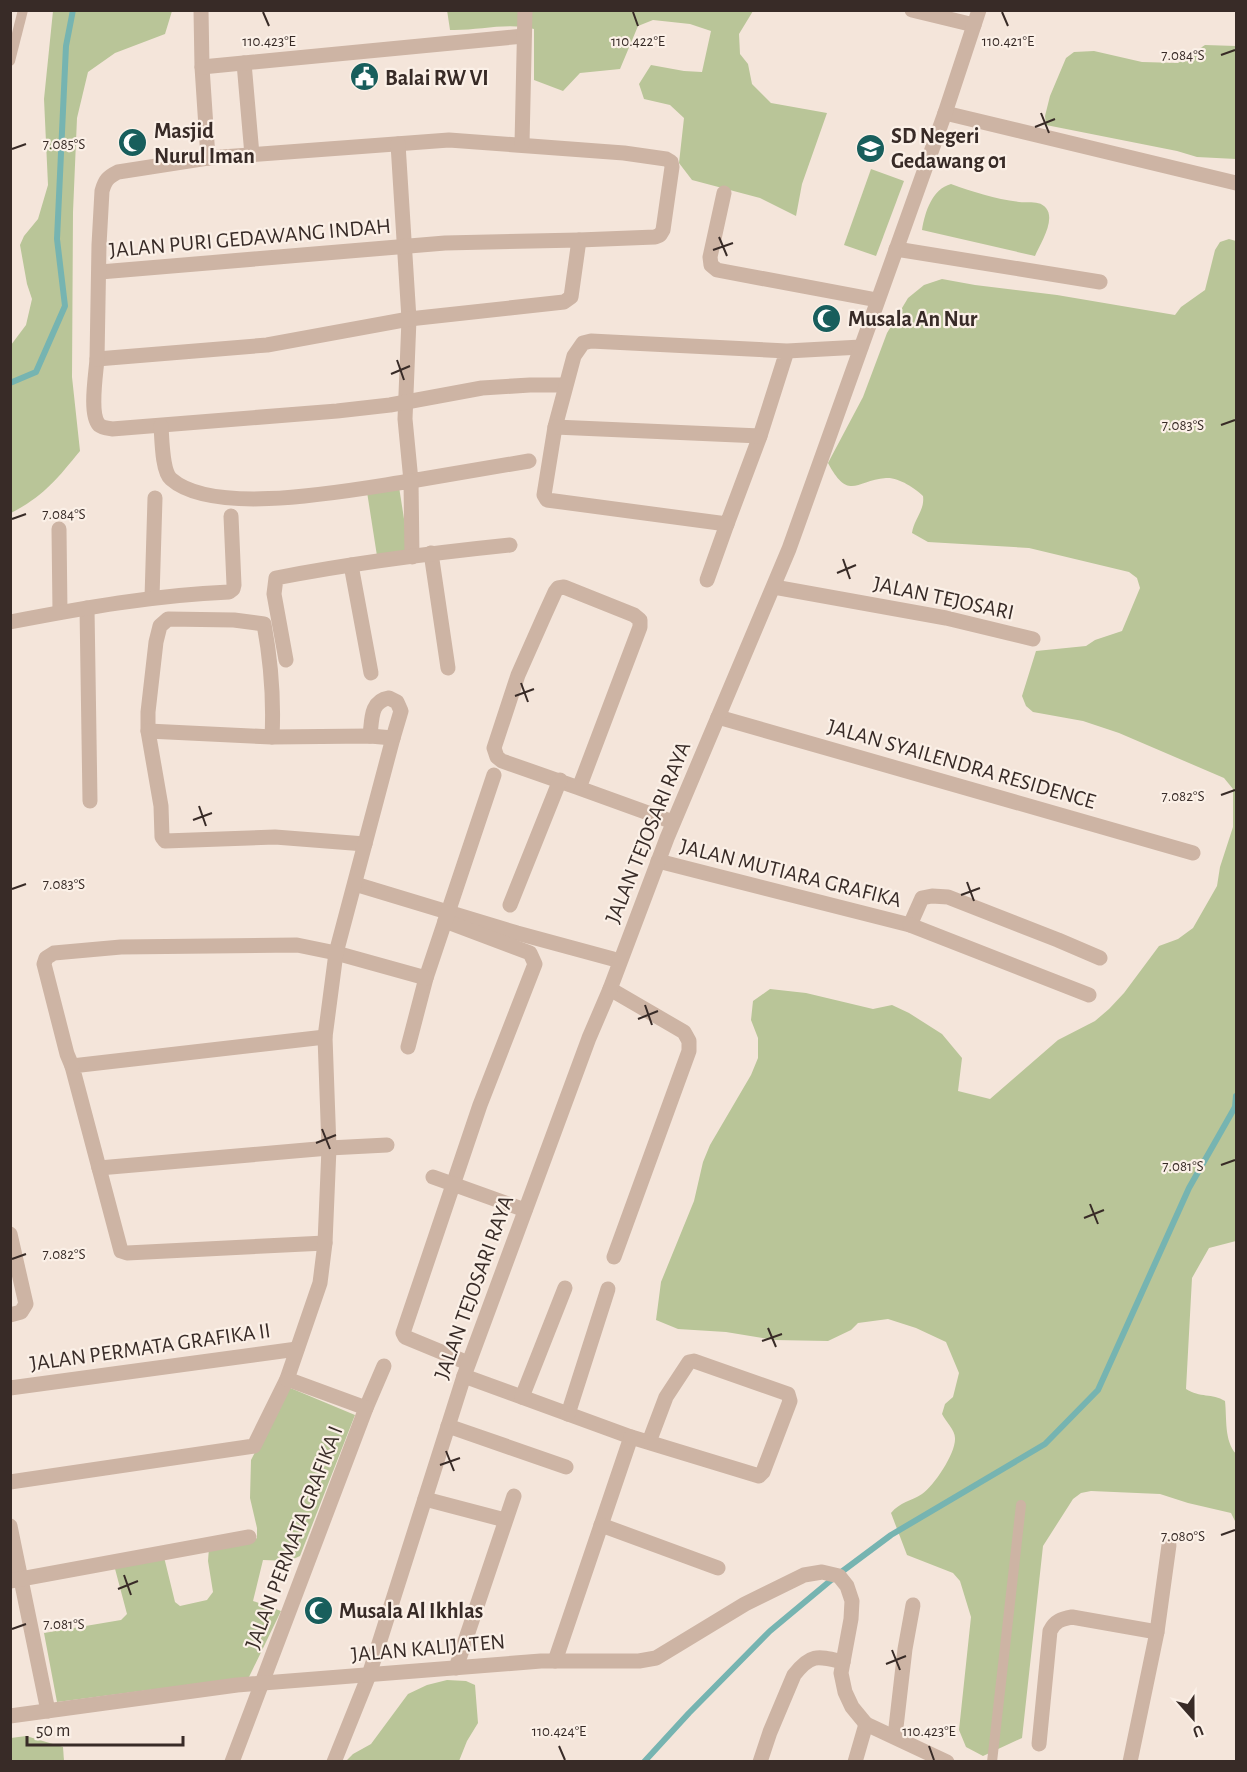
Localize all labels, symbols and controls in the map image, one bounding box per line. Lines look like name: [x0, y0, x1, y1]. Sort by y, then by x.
text: 110.423°E: [242, 34, 296, 49]
text: 110.422°E: [611, 34, 665, 49]
text: 110.421°E: [982, 34, 1034, 49]
text: 7.084°S: [1161, 48, 1205, 63]
public building icon: Balai RW VI: [348, 61, 380, 93]
place label: Balai RW VI: [385, 67, 489, 89]
place label: Masjid Nurul Iman: [154, 120, 255, 167]
place label: SD Negeri Gedawang 01: [891, 125, 1007, 172]
mosque icon: Masjid Nurul Iman: [117, 127, 149, 159]
school or university icon: SD Negeri Gedawang 01: [854, 132, 886, 164]
text: 7.085°S: [43, 137, 85, 152]
street label: JALAN PURI GEDAWANG INDAH: [108, 215, 392, 261]
mosque icon: Musala An Nur: [811, 302, 843, 334]
place label: Musala An Nur: [848, 308, 978, 330]
text: 7.083°S: [1162, 418, 1204, 433]
text: 7.084°S: [42, 507, 86, 522]
street label: JALAN TEJOSARI: [872, 572, 1016, 624]
street label: JALAN SYAILENDRA RESIDENCE: [825, 715, 1099, 813]
street label: JALAN TEJOSARI RAYA: [601, 738, 695, 926]
text: 7.082°S: [1161, 789, 1205, 804]
street label: JALAN MUTIARA GRAFIKA: [678, 835, 904, 911]
text: 7.083°S: [43, 877, 85, 892]
text: 7.081°S: [1162, 1159, 1204, 1174]
street label: JALAN TEJOSARI RAYA: [430, 1192, 518, 1382]
text: 7.082°S: [42, 1247, 86, 1262]
street label: JALAN PERMATA GRAFIKA II: [28, 1319, 272, 1375]
street label: JALAN PERMATA GRAFIKA I: [241, 1423, 347, 1652]
text: 7.080°S: [1161, 1529, 1205, 1544]
mosque icon: Musala Al Ikhlas: [302, 1594, 334, 1626]
place label: Musala Al Ikhlas: [339, 1600, 483, 1622]
text: 7.081°S: [43, 1617, 85, 1632]
street label: JALAN KALIJATEN: [350, 1630, 506, 1666]
north arrow: [1163, 1688, 1223, 1748]
scale bar: [27, 1709, 183, 1747]
text: 50 m: [36, 1722, 70, 1740]
text: U: [1190, 1722, 1206, 1740]
text: 110.424°E: [532, 1724, 586, 1739]
text: 110.423°E: [902, 1724, 956, 1739]

